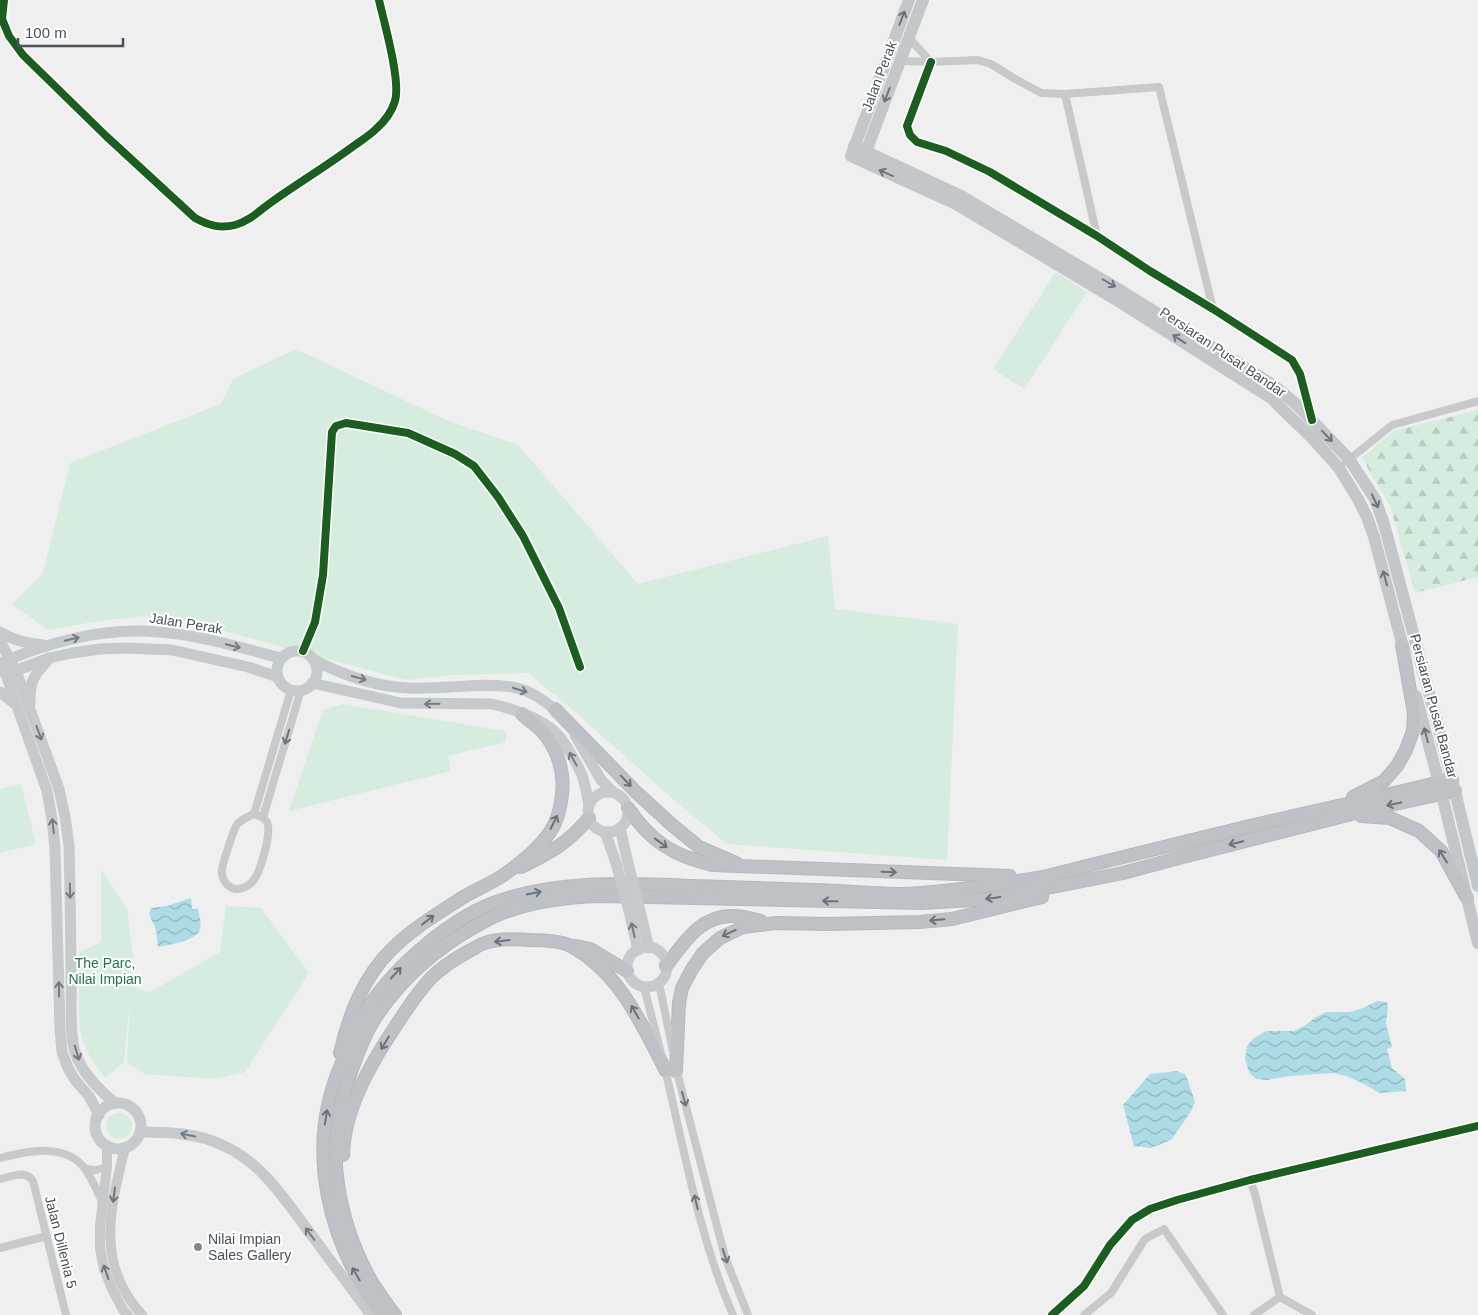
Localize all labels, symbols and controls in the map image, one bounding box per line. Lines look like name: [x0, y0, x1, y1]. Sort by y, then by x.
one-way arrow: [898, 11, 907, 26]
scale bar: [18, 15, 122, 47]
text: 100 m: [25, 24, 67, 41]
street label: Jalan Perak: [858, 38, 900, 113]
one-way arrow: [882, 87, 891, 102]
one-way arrow: [879, 167, 894, 177]
one-way arrow: [1101, 279, 1115, 289]
street label: Persiaran Pusat Bandar: [1157, 304, 1289, 400]
one-way arrow: [1173, 334, 1187, 344]
one-way arrow: [1321, 429, 1333, 442]
one-way arrow: [1370, 493, 1380, 508]
one-way arrow: [1379, 571, 1389, 587]
street label: Jalan Perak: [148, 609, 225, 637]
street label: Persiaran Pusat Bandar: [1407, 632, 1461, 780]
one-way arrow: [64, 634, 80, 643]
one-way arrow: [224, 642, 240, 651]
one-way arrow: [351, 674, 367, 683]
one-way arrow: [512, 686, 527, 695]
one-way arrow: [424, 699, 440, 709]
one-way arrow: [35, 725, 44, 740]
one-way arrow: [1421, 728, 1431, 744]
one-way arrow: [281, 729, 291, 745]
one-way arrow: [568, 752, 578, 767]
one-way arrow: [620, 775, 632, 787]
one-way arrow: [1386, 800, 1402, 809]
one-way arrow: [550, 815, 559, 830]
one-way arrow: [48, 818, 58, 834]
one-way arrow: [654, 838, 667, 849]
one-way arrow: [1229, 839, 1245, 849]
one-way arrow: [1438, 849, 1449, 863]
one-way arrow: [881, 867, 897, 876]
one-way arrow: [65, 882, 75, 899]
one-way arrow: [525, 888, 541, 897]
one-way arrow: [985, 893, 1001, 903]
one-way arrow: [823, 896, 839, 906]
one-way arrow: [421, 915, 434, 926]
one-way arrow: [929, 915, 945, 925]
one-way arrow: [628, 923, 637, 939]
one-way arrow: [722, 929, 737, 939]
one-way arrow: [495, 936, 511, 946]
park label: The Parc, Nilai Impian: [68, 955, 142, 987]
one-way arrow: [390, 966, 402, 979]
one-way arrow: [54, 981, 64, 998]
one-way arrow: [629, 1006, 639, 1020]
one-way arrow: [379, 1036, 389, 1050]
one-way arrow: [72, 1045, 82, 1061]
one-way arrow: [680, 1090, 689, 1106]
one-way arrow: [321, 1109, 331, 1125]
one-way arrow: [181, 1130, 197, 1140]
one-way arrow: [109, 1187, 119, 1203]
street label: Jalan Dillenia 5: [42, 1194, 80, 1290]
one-way arrow: [691, 1195, 700, 1211]
one-way arrow: [305, 1228, 316, 1241]
place label: Nilai Impian Sales Gallery: [208, 1231, 291, 1263]
marker: Nilai Impian Sales Gallery: [192, 1241, 204, 1253]
one-way arrow: [721, 1248, 731, 1264]
one-way arrow: [101, 1265, 110, 1280]
one-way arrow: [350, 1267, 360, 1281]

